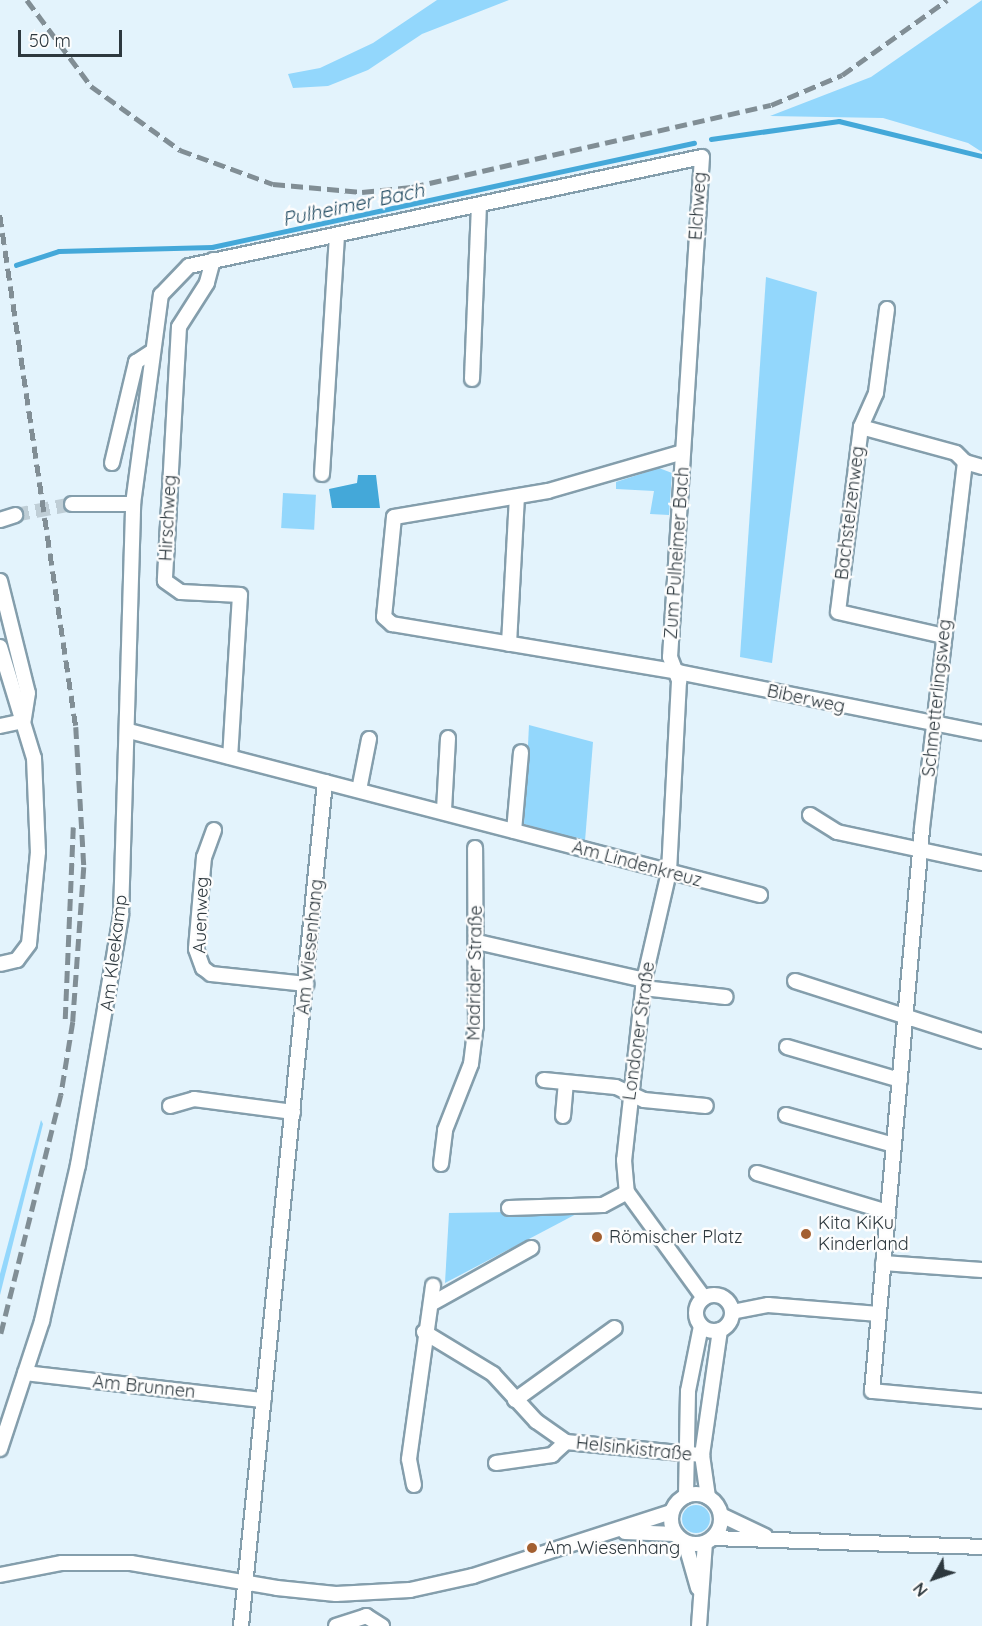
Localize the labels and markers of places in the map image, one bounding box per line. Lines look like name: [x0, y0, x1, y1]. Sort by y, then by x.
place label: Kita KiKu Kinderland: [818, 1213, 909, 1256]
place label: Römischer Platz: [609, 1226, 743, 1248]
marker: Kita KiKu Kinderland: [799, 1227, 813, 1241]
marker: Römischer Platz: [590, 1230, 604, 1244]
place label: Am Wiesenhang: [544, 1537, 680, 1559]
marker: Am Wiesenhang: [525, 1541, 539, 1555]

